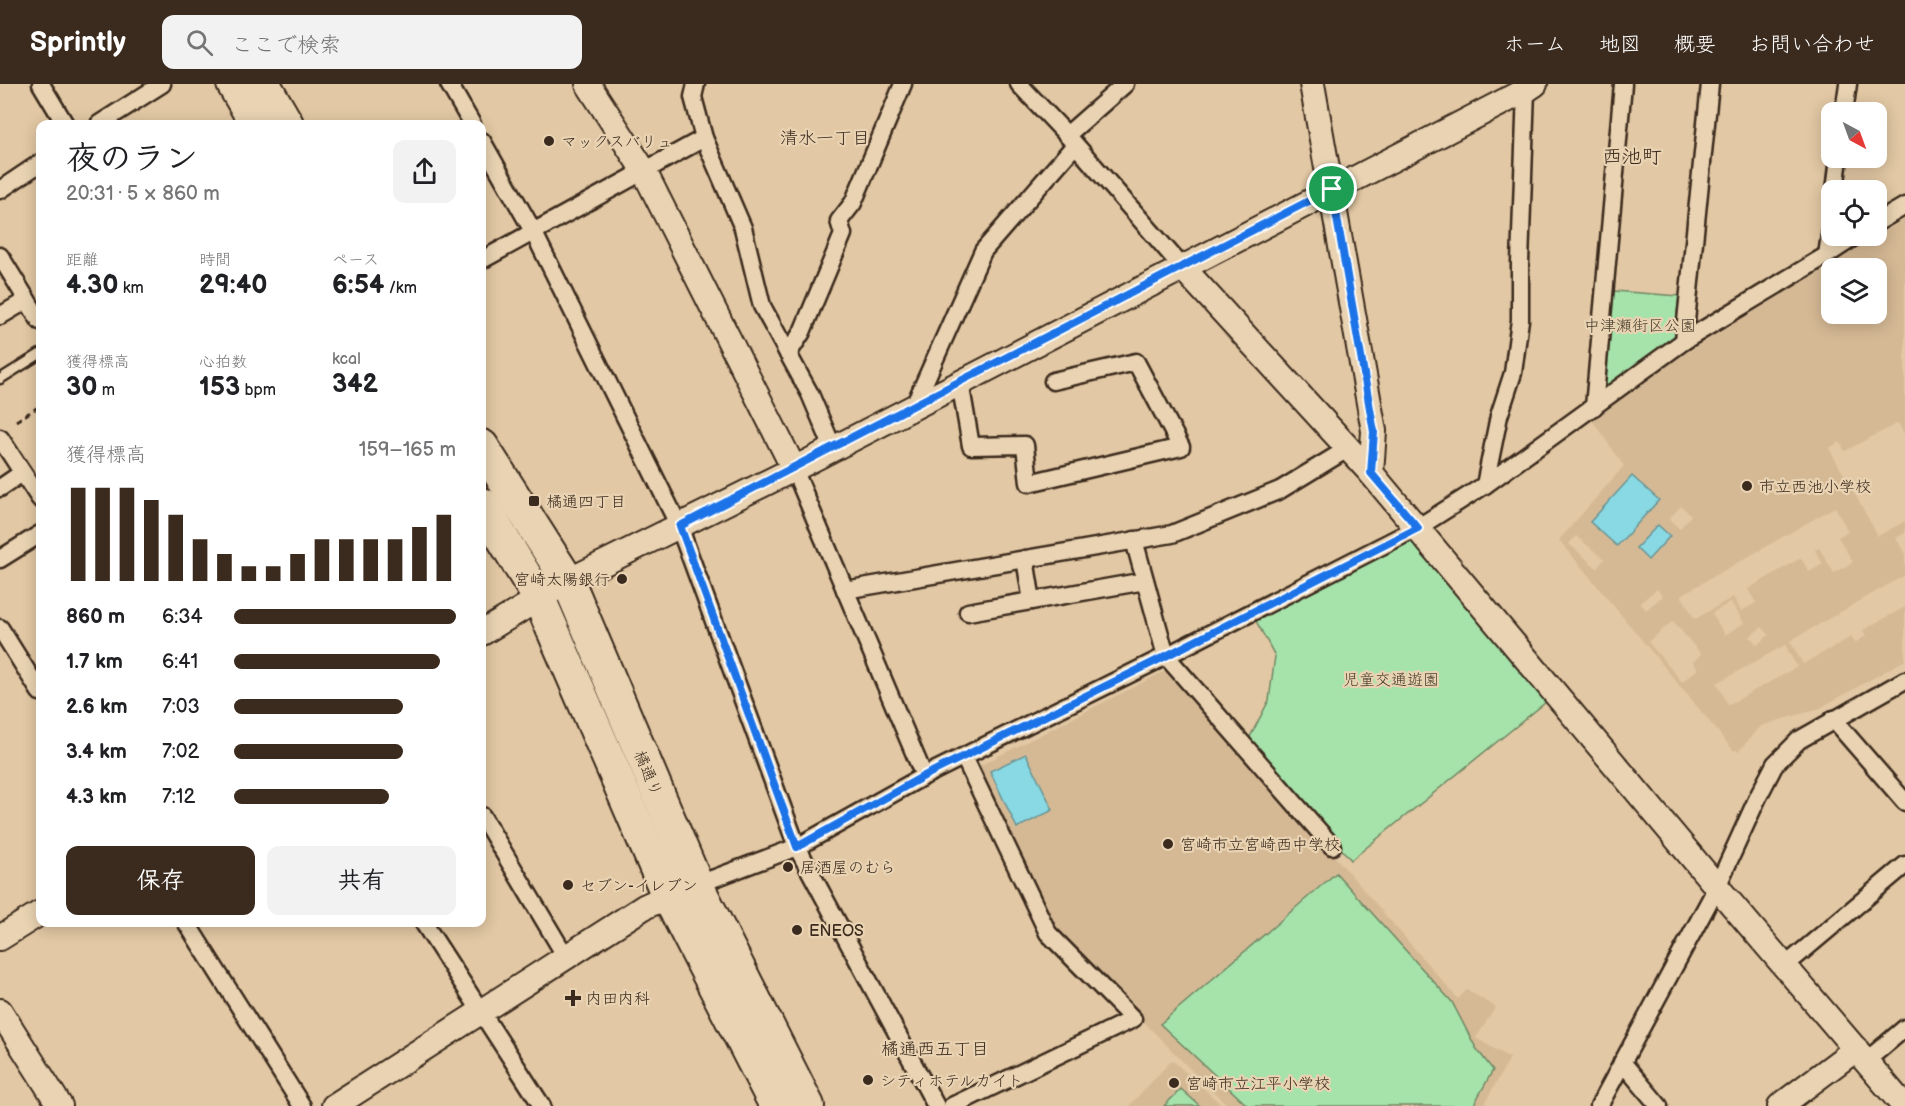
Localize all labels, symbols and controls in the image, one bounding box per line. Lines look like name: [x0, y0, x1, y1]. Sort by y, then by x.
search box: [162, 15, 582, 69]
text: Sprintly: [30, 26, 126, 59]
icon: search: [183, 26, 216, 59]
text: ここで検索: [231, 32, 341, 59]
text: ホーム: [1504, 32, 1566, 57]
text: 地図: [1599, 32, 1641, 57]
text: 概要: [1674, 32, 1716, 57]
text: お問い合わせ: [1749, 32, 1875, 57]
north arrow: [1821, 102, 1887, 168]
map controls: [1821, 102, 1887, 324]
district label: 清水一丁目: [780, 128, 870, 149]
place label: マックスバリュ: [561, 133, 673, 152]
marker: マックスバリュ: [542, 134, 556, 148]
text: 夜のラン: [66, 139, 198, 179]
button: share: [393, 140, 456, 203]
district label: 西池町: [1602, 145, 1662, 169]
pin: [1306, 163, 1357, 214]
icon: arrive: [1315, 172, 1348, 205]
button: locate: [1821, 180, 1887, 246]
text: 20:31 · 5 × 860 m: [66, 182, 220, 206]
text: 距離: [66, 251, 98, 270]
text: 時間: [199, 251, 231, 270]
text: ペース: [332, 251, 379, 270]
button: layers: [1821, 258, 1887, 324]
text: 4.30: [66, 270, 118, 301]
text: 29:40: [199, 270, 268, 301]
text: 6:54: [332, 270, 384, 301]
text: km: [118, 279, 144, 298]
text: /km: [384, 279, 417, 298]
park label: 中津瀬街区公園: [1584, 317, 1696, 336]
text: kcal: [332, 350, 361, 369]
text: 獲得標高: [66, 353, 130, 372]
text: 心拍数: [199, 353, 247, 372]
text: 342: [332, 369, 378, 400]
text: 30: [66, 372, 97, 403]
text: 153: [199, 372, 240, 403]
text: m: [97, 381, 115, 400]
text: bpm: [240, 381, 276, 400]
text: 159–165 m: [359, 438, 456, 462]
text: 獲得標高: [66, 443, 146, 467]
place label: 市立西池小学校: [1759, 478, 1871, 497]
marker: 市立西池小学校: [1740, 479, 1754, 493]
place label: 橘通四丁目: [546, 493, 626, 512]
marker: 橘通四丁目: [527, 494, 541, 508]
place label: 宮崎太陽銀行: [514, 571, 610, 590]
marker: 宮崎太陽銀行: [615, 572, 629, 586]
text: 860 m: [66, 605, 125, 629]
text: 6:34: [162, 605, 203, 629]
text: 1.7 km: [66, 650, 123, 674]
text: 6:41: [162, 650, 198, 674]
park label: 児童交通遊園: [1343, 671, 1439, 690]
text: 2.6 km: [66, 695, 127, 719]
text: 7:03: [162, 695, 200, 719]
text: 3.4 km: [66, 740, 127, 764]
text: 7:02: [162, 740, 199, 764]
street label: 橘通り: [629, 748, 666, 799]
text: 4.3 km: [66, 785, 127, 809]
text: 7:12: [162, 785, 195, 809]
place label: 宮崎市立宮崎西中学校: [1180, 836, 1340, 855]
marker: 宮崎市立宮崎西中学校: [1161, 837, 1175, 851]
button: 保存: [66, 846, 255, 915]
button: 共有: [267, 846, 456, 915]
place label: 居酒屋のむら: [800, 859, 896, 878]
marker: 居酒屋のむら: [781, 860, 795, 874]
place label: セブン-イレブン: [580, 877, 698, 896]
marker: セブン-イレブン: [561, 878, 575, 892]
place label: ENEOS: [809, 922, 864, 941]
marker: ENEOS: [790, 923, 804, 937]
marker: 内田内科: [564, 989, 582, 1007]
place label: 内田内科: [586, 990, 650, 1009]
district label: 橘通西五丁目: [881, 1039, 989, 1060]
place label: シティホテルカイト: [880, 1072, 1023, 1091]
marker: シティホテルカイト: [861, 1073, 875, 1087]
place label: 宮崎市立江平小学校: [1186, 1075, 1330, 1094]
marker: 宮崎市立江平小学校: [1167, 1076, 1181, 1090]

